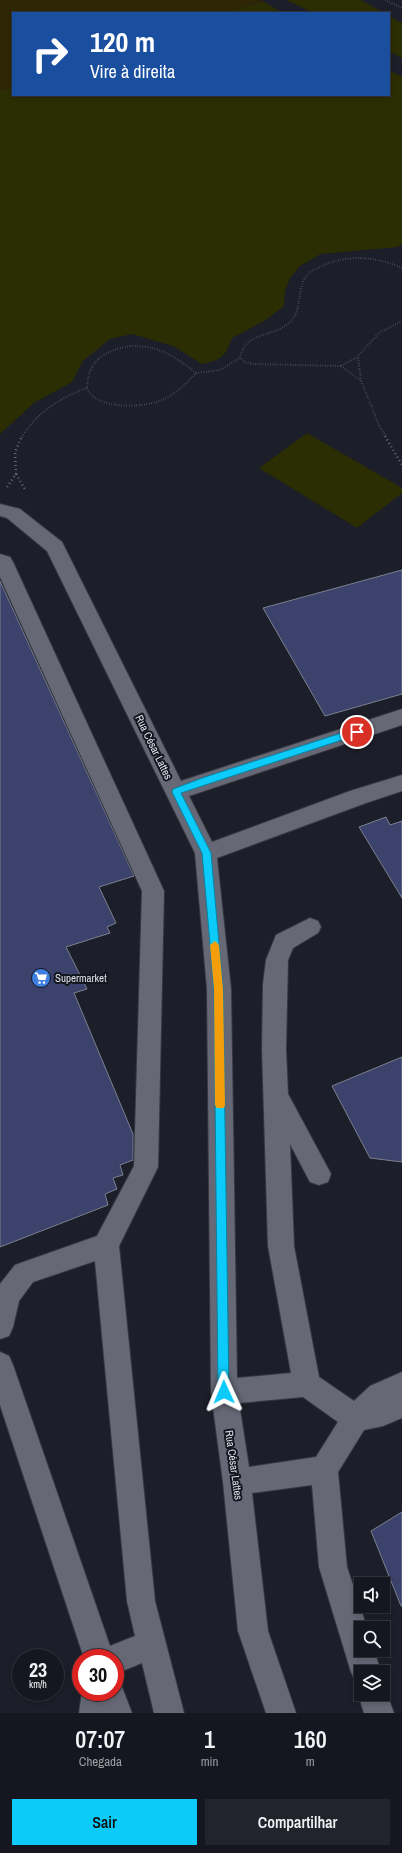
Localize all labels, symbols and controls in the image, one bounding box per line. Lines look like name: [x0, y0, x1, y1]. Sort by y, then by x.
text: 120 m: [90, 23, 155, 61]
icon: right: [24, 28, 76, 80]
text: Vire à direita: [90, 59, 175, 84]
street label: Rua César Lattes: [132, 712, 176, 782]
pin: [340, 715, 374, 749]
icon: arrive: [346, 721, 368, 743]
supermarket icon: Supermarket: [30, 967, 52, 989]
place label: Supermarket: [55, 971, 107, 985]
position arrow: [203, 1371, 245, 1413]
street label: Rua César Lattes: [222, 1429, 246, 1501]
map controls: [354, 1577, 390, 1701]
button: sound: [354, 1577, 390, 1613]
button: search: [354, 1621, 390, 1657]
speed limit sign: 30: [72, 1649, 124, 1701]
text: 23: [29, 1656, 47, 1683]
button: layers: [354, 1665, 390, 1701]
text: km/h: [29, 1678, 47, 1691]
text: 07:07: [75, 1723, 125, 1755]
text: 1: [204, 1723, 215, 1755]
text: 160: [294, 1723, 327, 1755]
text: Chegada: [79, 1753, 122, 1770]
text: min: [201, 1753, 218, 1770]
text: m: [306, 1753, 315, 1770]
button: Sair: [12, 1799, 197, 1845]
button: Compartilhar: [205, 1799, 390, 1845]

